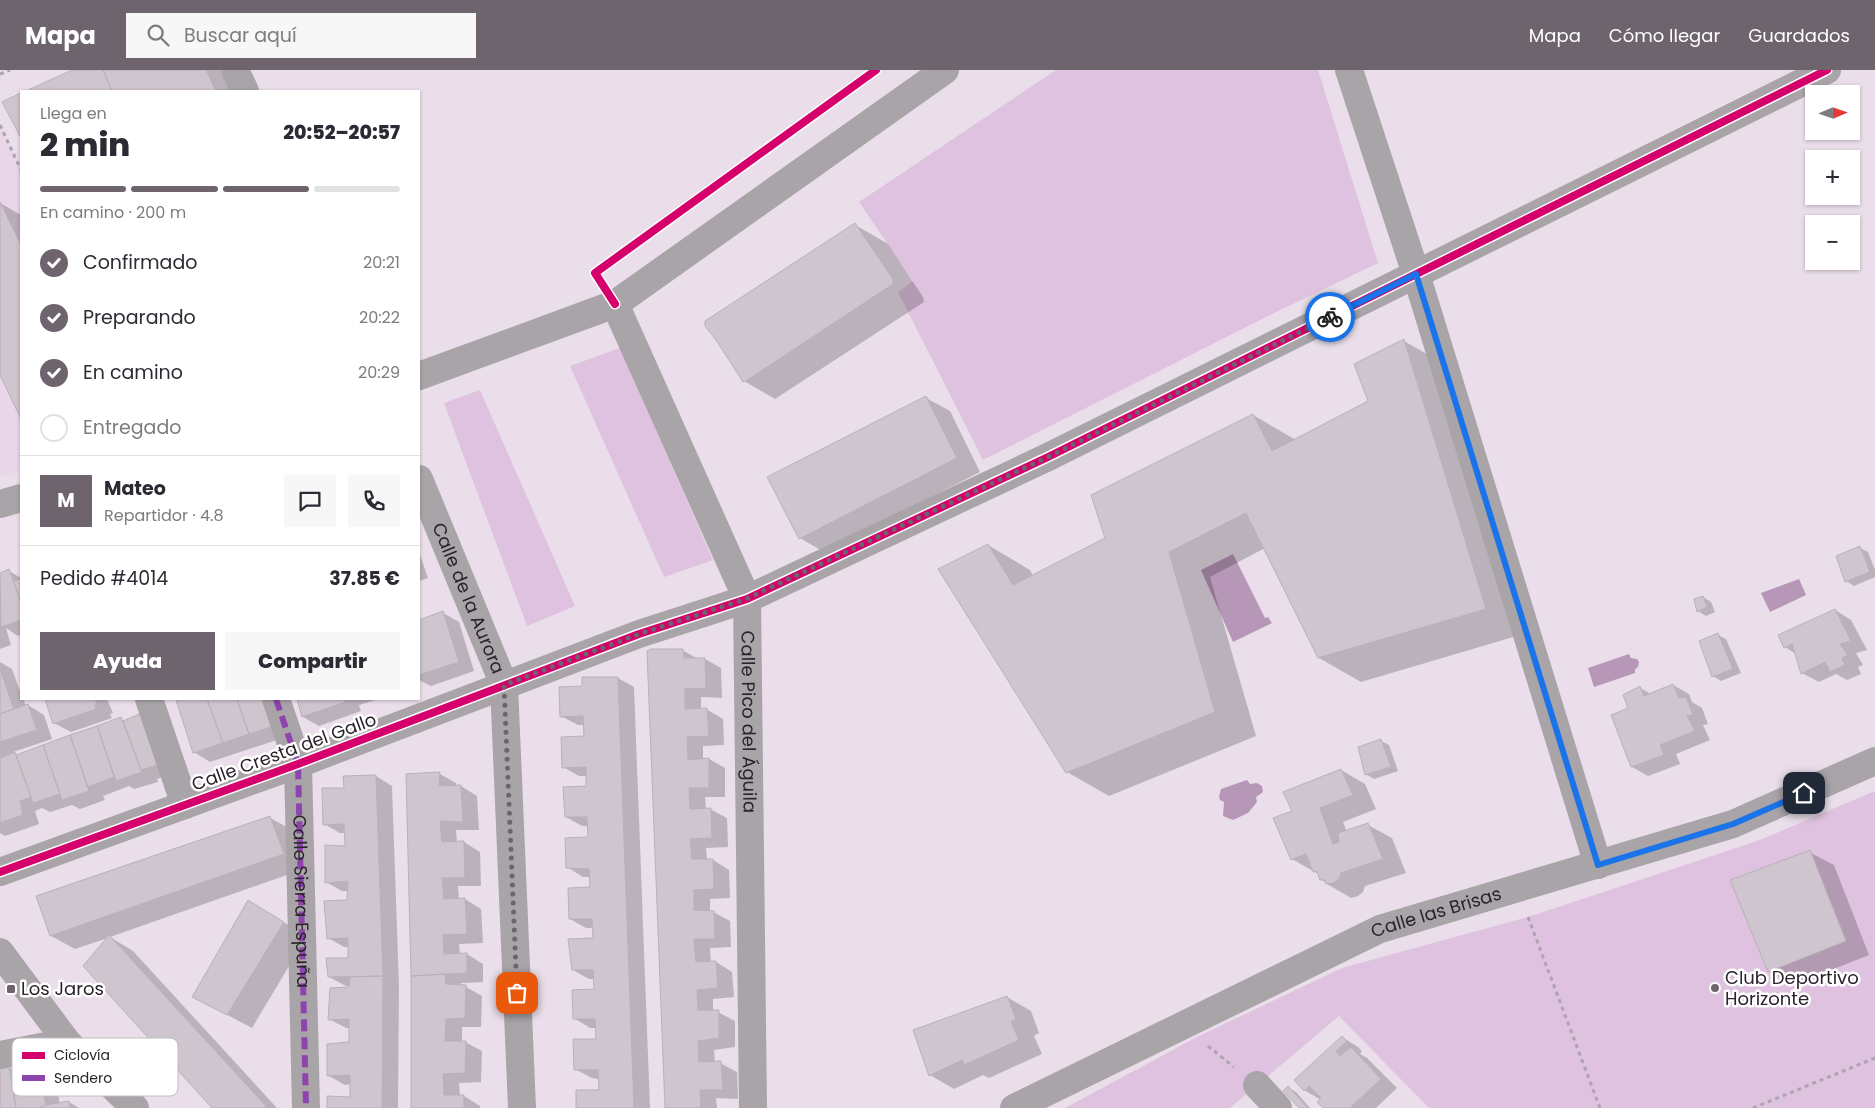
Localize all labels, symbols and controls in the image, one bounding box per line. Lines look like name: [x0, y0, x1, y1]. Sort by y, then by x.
search box: [126, 13, 476, 58]
text: Mapa: [25, 19, 96, 52]
icon: search: [144, 21, 172, 49]
text: Buscar aquí: [184, 22, 297, 49]
text: Mapa: [1529, 23, 1581, 48]
text: Cómo llegar: [1609, 23, 1720, 48]
text: Guardados: [1748, 23, 1850, 48]
north arrow: [1805, 85, 1860, 140]
map controls: [1805, 85, 1860, 270]
text: Llega en: [40, 102, 107, 125]
text: 20:52–20:57: [283, 119, 400, 146]
text: 2 min: [40, 122, 130, 167]
button: +: [1805, 150, 1860, 205]
text: En camino · 200 m: [40, 201, 186, 224]
button: −: [1805, 215, 1860, 270]
icon: check: [40, 249, 68, 277]
text: Confirmado: [83, 249, 197, 276]
text: 20:21: [363, 251, 400, 274]
courier: [1305, 292, 1355, 342]
icon: bike: [1316, 303, 1344, 331]
icon: check: [40, 304, 68, 332]
text: Preparando: [83, 304, 196, 331]
text: 20:22: [359, 306, 400, 329]
icon: check: [40, 359, 68, 387]
text: En camino: [83, 359, 183, 386]
text: 20:29: [358, 361, 400, 384]
text: Entregado: [83, 414, 181, 441]
text: Mateo: [104, 475, 166, 502]
button: chat: [284, 475, 336, 527]
button: phone: [348, 475, 400, 527]
text: M: [57, 487, 75, 514]
text: Repartidor · 4.8: [104, 504, 224, 527]
street label: Calle de la Aurora: [426, 519, 511, 677]
text: Pedido #4014: [40, 565, 168, 592]
text: 37.85 €: [329, 565, 400, 592]
street label: Calle Pico del Águila: [735, 630, 763, 813]
button: Ayuda: [40, 632, 215, 690]
button: Compartir: [225, 632, 400, 690]
street label: Calle Cresta del Gallo: [188, 706, 380, 797]
pin: [1783, 772, 1825, 814]
icon: home: [1790, 779, 1818, 807]
street label: Calle Sierra Espuña: [287, 814, 316, 988]
street label: Calle las Brisas: [1366, 881, 1504, 944]
place label: Club Deportivo Horizonte: [1725, 965, 1859, 1011]
pin: [496, 972, 538, 1014]
place label: Los Jaros: [21, 976, 104, 1001]
icon: bag: [503, 979, 531, 1007]
marker: Club Deportivo Horizonte: [1709, 982, 1721, 994]
marker: Los Jaros: [5, 983, 17, 995]
legend: [12, 1038, 178, 1096]
text: Ciclovía: [54, 1045, 110, 1065]
text: Sendero: [54, 1068, 112, 1088]

